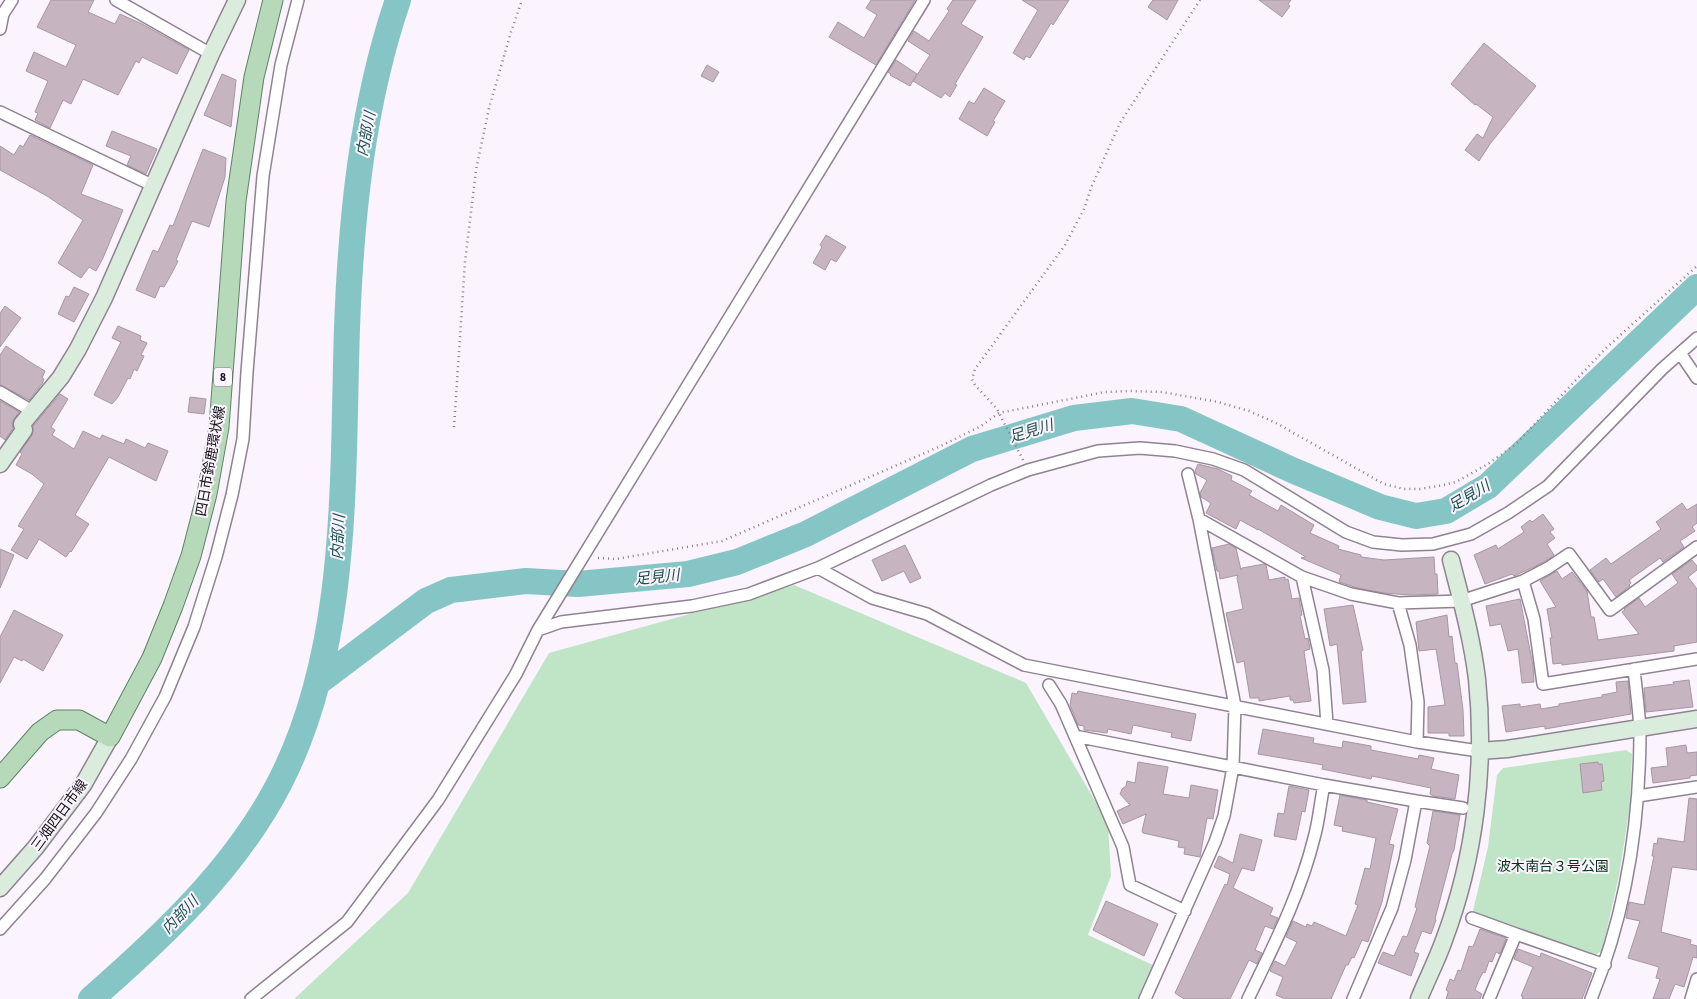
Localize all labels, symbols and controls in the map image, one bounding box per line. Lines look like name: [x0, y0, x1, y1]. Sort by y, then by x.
water label: 内部川: [352, 108, 381, 158]
road number: 8: [214, 368, 232, 387]
street label: 四日市鈴鹿環状線: [191, 404, 231, 518]
water label: 足見川: [1007, 414, 1058, 448]
water label: 足見川: [1445, 475, 1496, 517]
water label: 内部川: [327, 512, 350, 560]
water label: 足見川: [634, 564, 683, 590]
street label: 三畑四日市線: [27, 776, 93, 855]
park label: 波木南台３号公園: [1497, 857, 1609, 877]
water label: 内部川: [157, 890, 205, 939]

